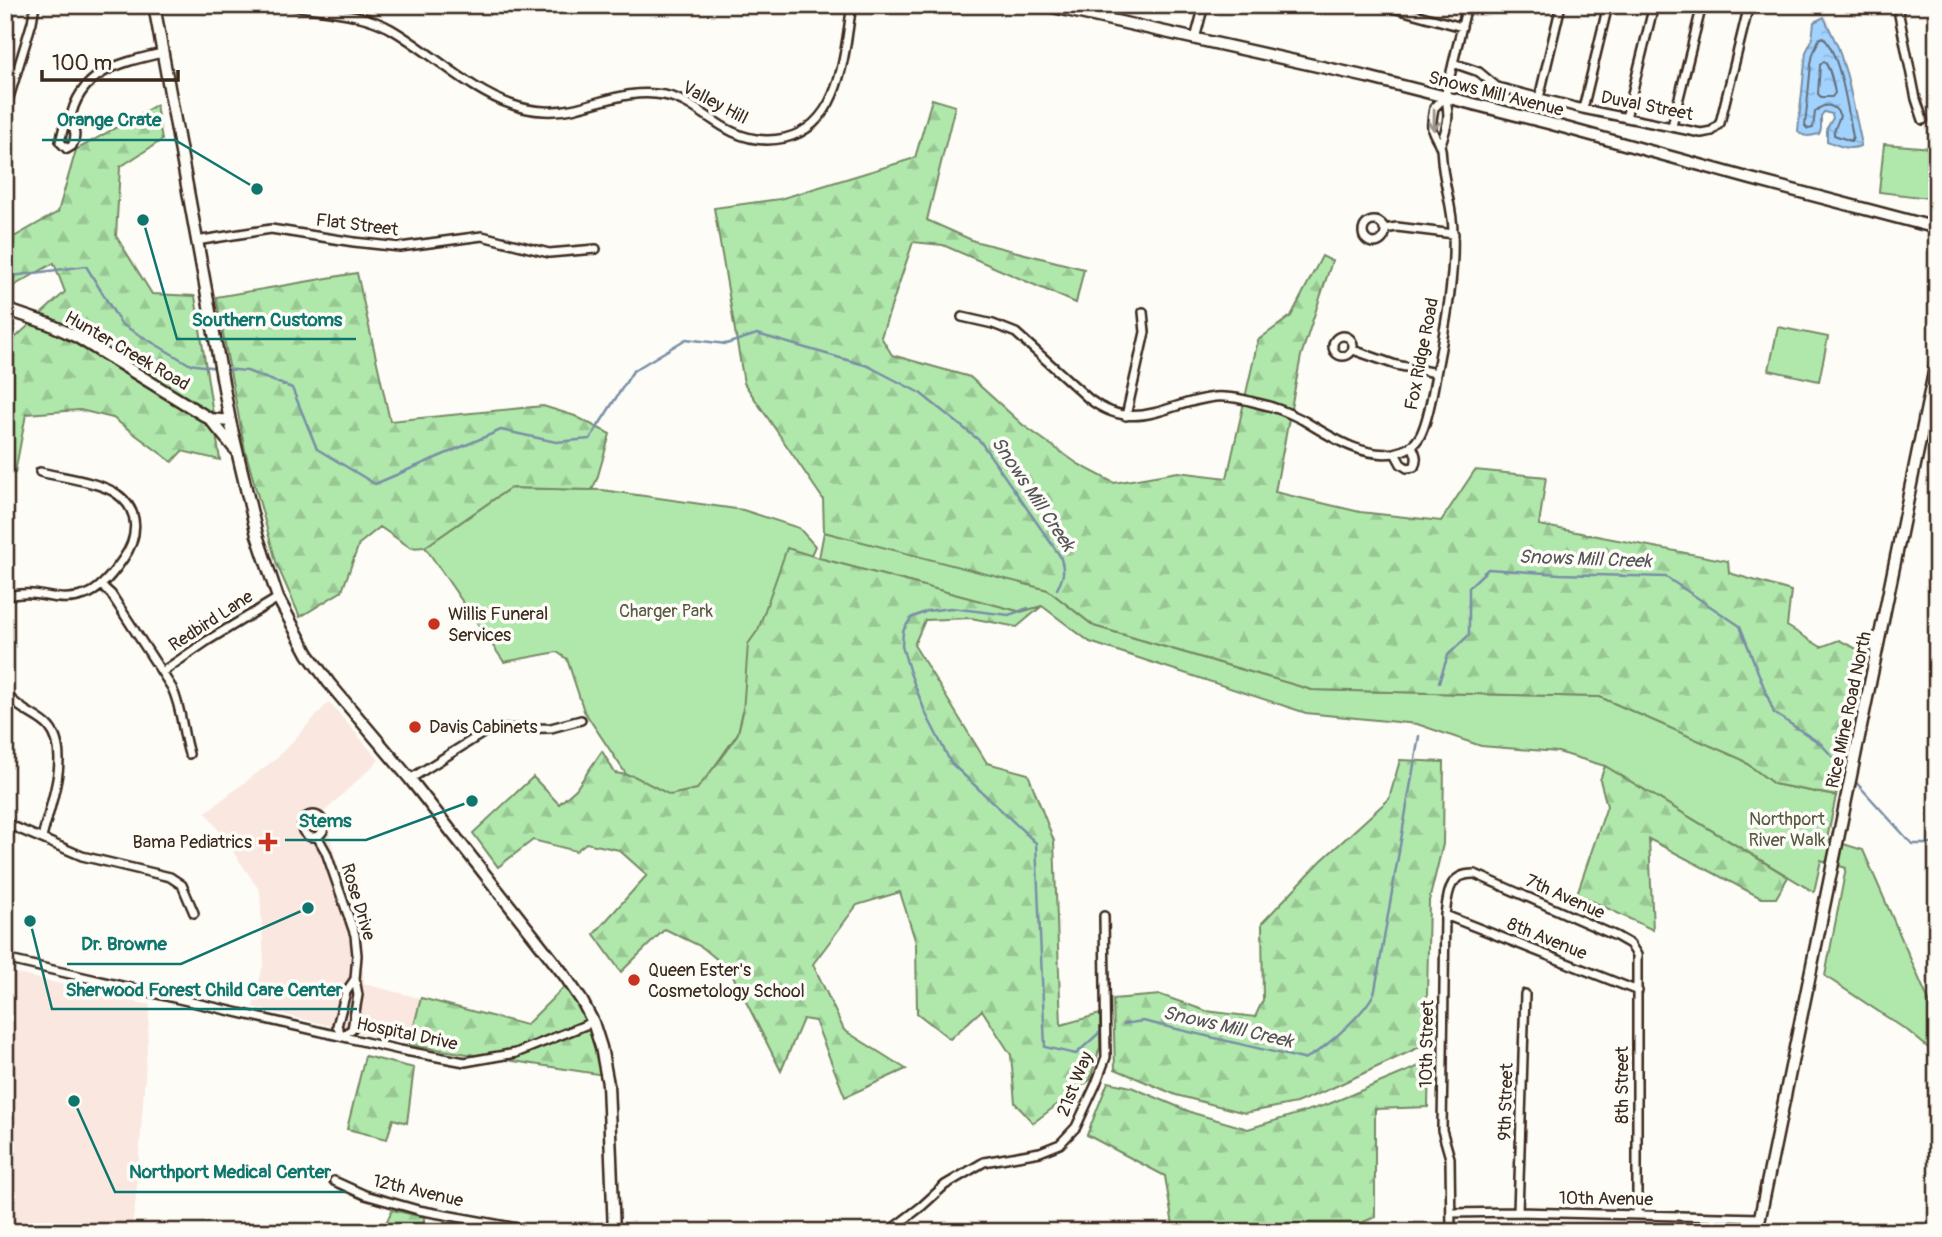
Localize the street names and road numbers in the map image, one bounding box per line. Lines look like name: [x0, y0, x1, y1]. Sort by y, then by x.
street label: Snows Mill Avenue: [1426, 66, 1566, 122]
street label: Valley Hill: [678, 76, 752, 130]
street label: Duval Street: [1599, 86, 1696, 126]
street label: Flat Street: [314, 209, 400, 242]
street label: Fox Ridge Road: [1400, 296, 1444, 412]
street label: Hunter Creek Road: [60, 306, 194, 396]
street label: Redbird Lane: [164, 585, 258, 657]
street label: Rice Mine Road North: [1821, 630, 1877, 790]
street label: Rose Drive: [335, 861, 381, 943]
street label: 7th Avenue: [1522, 869, 1608, 925]
street label: 8th Avenue: [1504, 913, 1590, 965]
street label: 10th Street: [1415, 999, 1439, 1088]
street label: Hospital Drive: [354, 1012, 460, 1056]
street label: 8th Street: [1611, 1046, 1634, 1124]
street label: 21st Way: [1052, 1048, 1098, 1120]
street label: 9th Street: [1493, 1062, 1519, 1141]
street label: 12th Avenue: [371, 1169, 466, 1213]
street label: 10th Avenue: [1559, 1187, 1653, 1211]

